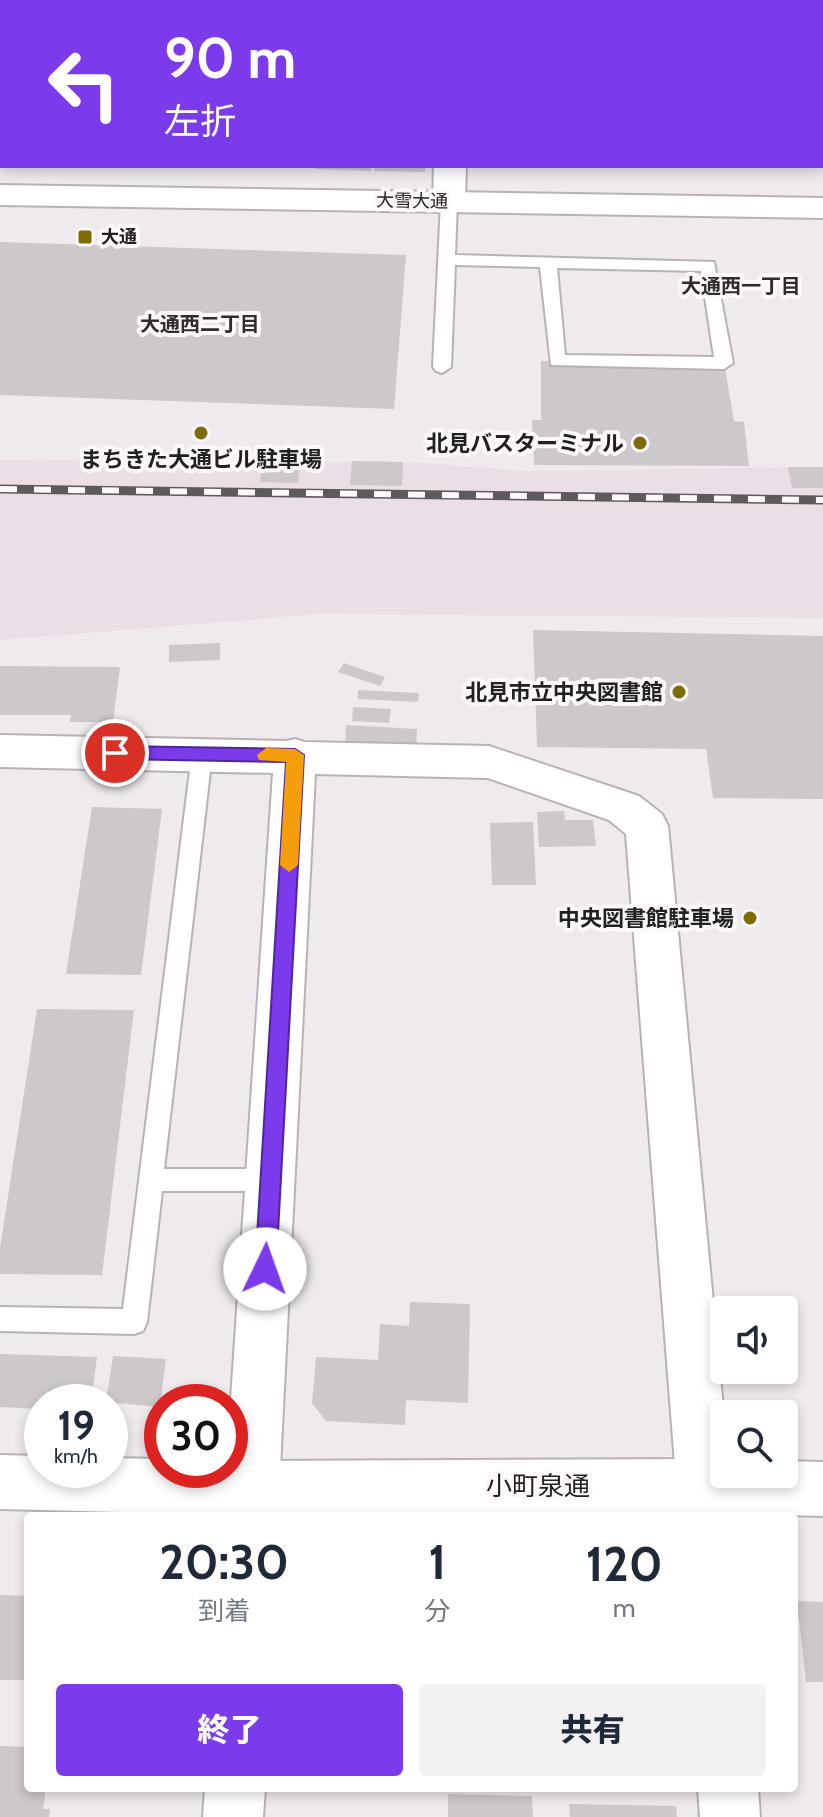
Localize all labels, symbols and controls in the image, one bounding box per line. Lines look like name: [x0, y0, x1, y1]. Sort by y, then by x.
text: 90 m: [164, 24, 296, 92]
icon: left: [32, 32, 136, 136]
text: 左折: [164, 99, 236, 143]
street label: 大雪大通: [376, 189, 448, 213]
place label: 大通: [101, 226, 137, 248]
marker: 大通: [76, 228, 94, 246]
district label: 大通西一丁目: [681, 274, 801, 298]
district label: 大通西二丁目: [140, 312, 260, 336]
marker: まちきた大通ビル駐車場: [192, 424, 210, 442]
place label: 北見バスターミナル: [426, 430, 624, 457]
marker: 北見バスターミナル: [631, 434, 649, 452]
place label: まちきた大通ビル駐車場: [80, 446, 322, 473]
place label: 北見市立中央図書館: [465, 679, 663, 706]
marker: 北見市立中央図書館: [670, 683, 688, 701]
pin: [81, 719, 149, 787]
icon: arrive: [93, 731, 137, 775]
place label: 中央図書館駐車場: [558, 905, 734, 932]
marker: 中央図書館駐車場: [741, 909, 759, 927]
position arrow: [223, 1227, 307, 1311]
map controls: [710, 1296, 798, 1488]
button: sound: [710, 1296, 798, 1384]
speed limit sign: 30: [144, 1384, 248, 1488]
button: search: [710, 1400, 798, 1488]
text: 19: [57, 1401, 95, 1450]
text: km/h: [54, 1444, 98, 1468]
street label: 小町泉通: [486, 1470, 590, 1502]
text: 20:30: [159, 1533, 289, 1591]
text: 1: [428, 1533, 446, 1591]
text: 120: [586, 1535, 663, 1593]
text: m: [613, 1592, 636, 1624]
text: 到着: [198, 1595, 250, 1627]
text: 分: [424, 1595, 450, 1627]
button: 終了: [56, 1684, 403, 1776]
button: 共有: [419, 1684, 766, 1776]

